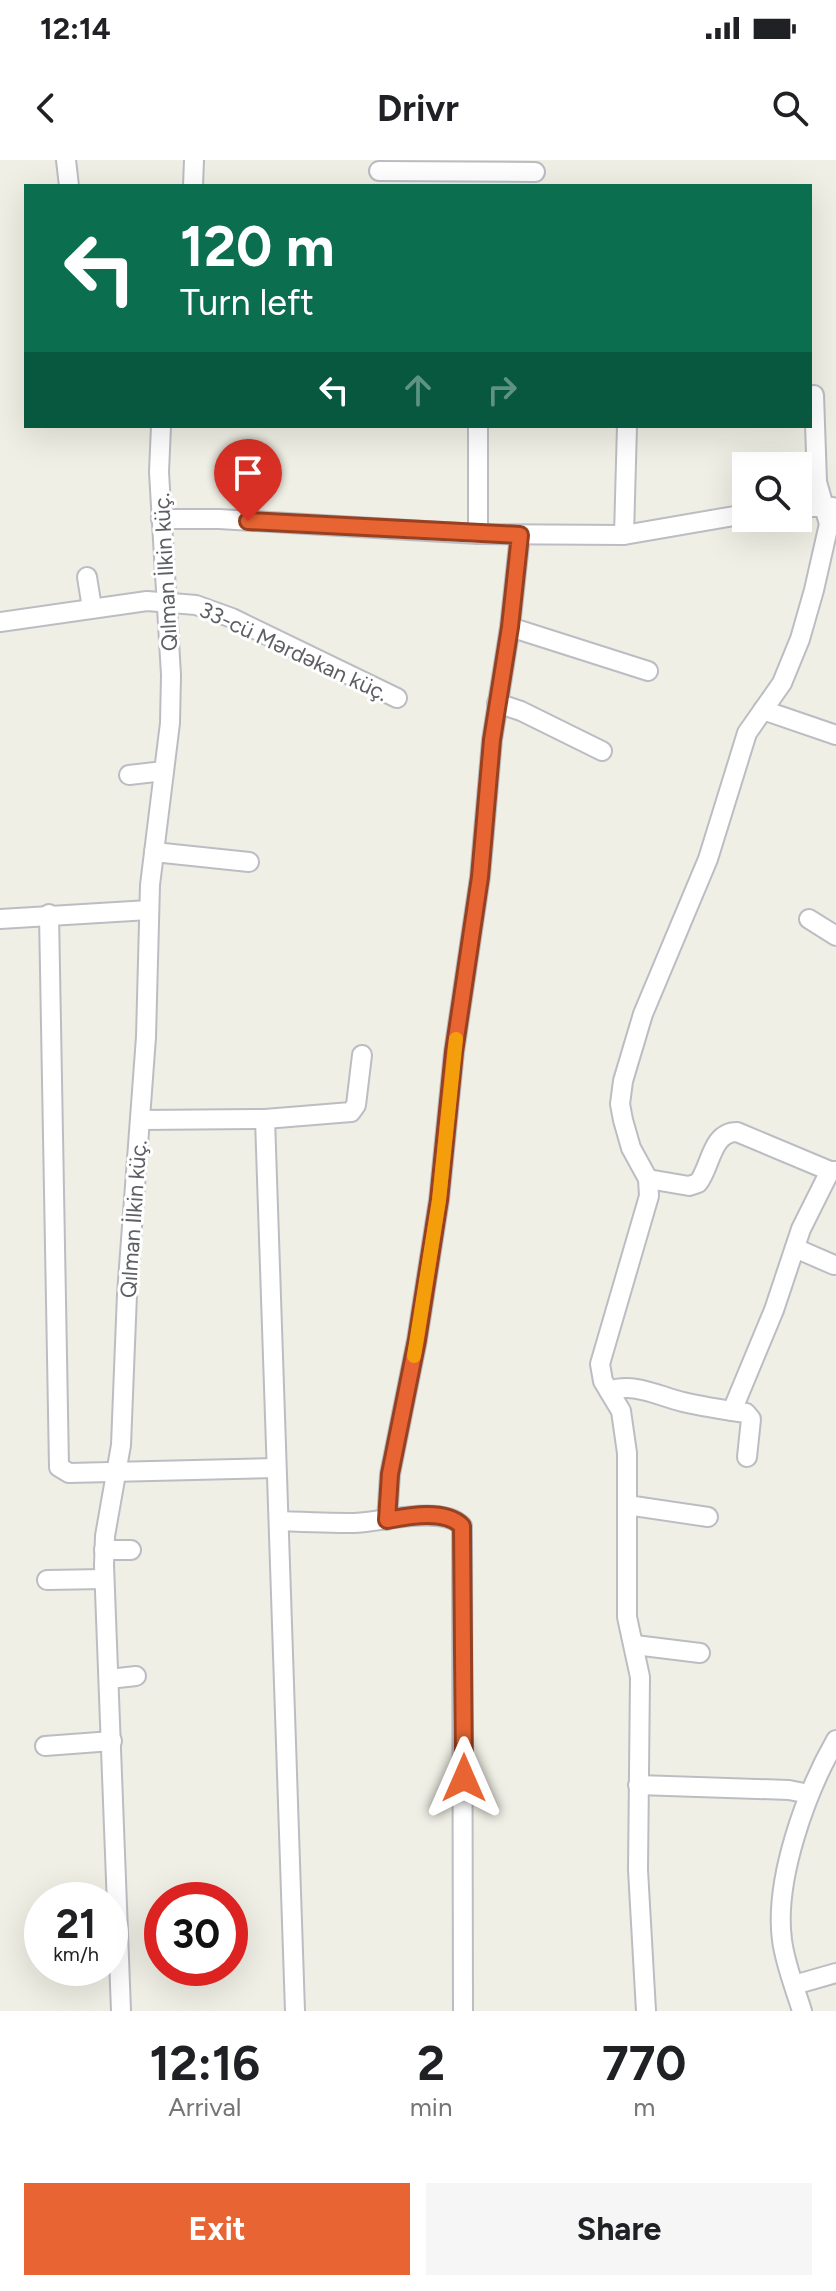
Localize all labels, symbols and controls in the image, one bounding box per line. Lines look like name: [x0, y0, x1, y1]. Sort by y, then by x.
text: 12:14: [40, 10, 111, 47]
icon: back: [24, 86, 68, 130]
icon: search: [768, 86, 812, 130]
text: Drivr: [377, 87, 459, 130]
text: 120 m: [180, 213, 335, 280]
icon: left: [48, 216, 152, 320]
text: Turn left: [180, 281, 314, 324]
icon: left: [312, 368, 356, 412]
icon: ahead: [396, 368, 440, 412]
icon: right: [480, 368, 524, 412]
pin: [214, 439, 282, 521]
icon: arrive: [226, 451, 270, 495]
map controls: [732, 452, 812, 532]
button: search: [732, 452, 812, 532]
street label: Qılman İlkin küç.: [148, 492, 183, 652]
street label: 33-cü Mərdəkan küç.: [195, 596, 392, 707]
street label: Qılman İlkin küç.: [115, 1139, 152, 1299]
position arrow: [422, 1736, 506, 1820]
speed limit sign: 30: [144, 1882, 248, 1986]
text: 21: [56, 1900, 96, 1948]
text: km/h: [53, 1942, 99, 1966]
text: 12:16: [150, 2034, 260, 2092]
text: 2: [417, 2034, 445, 2092]
text: 770: [602, 2034, 686, 2092]
text: Arrival: [168, 2091, 242, 2123]
text: min: [410, 2091, 452, 2123]
text: m: [633, 2091, 655, 2123]
button: Exit: [24, 2183, 410, 2275]
button: Share: [426, 2183, 812, 2275]

